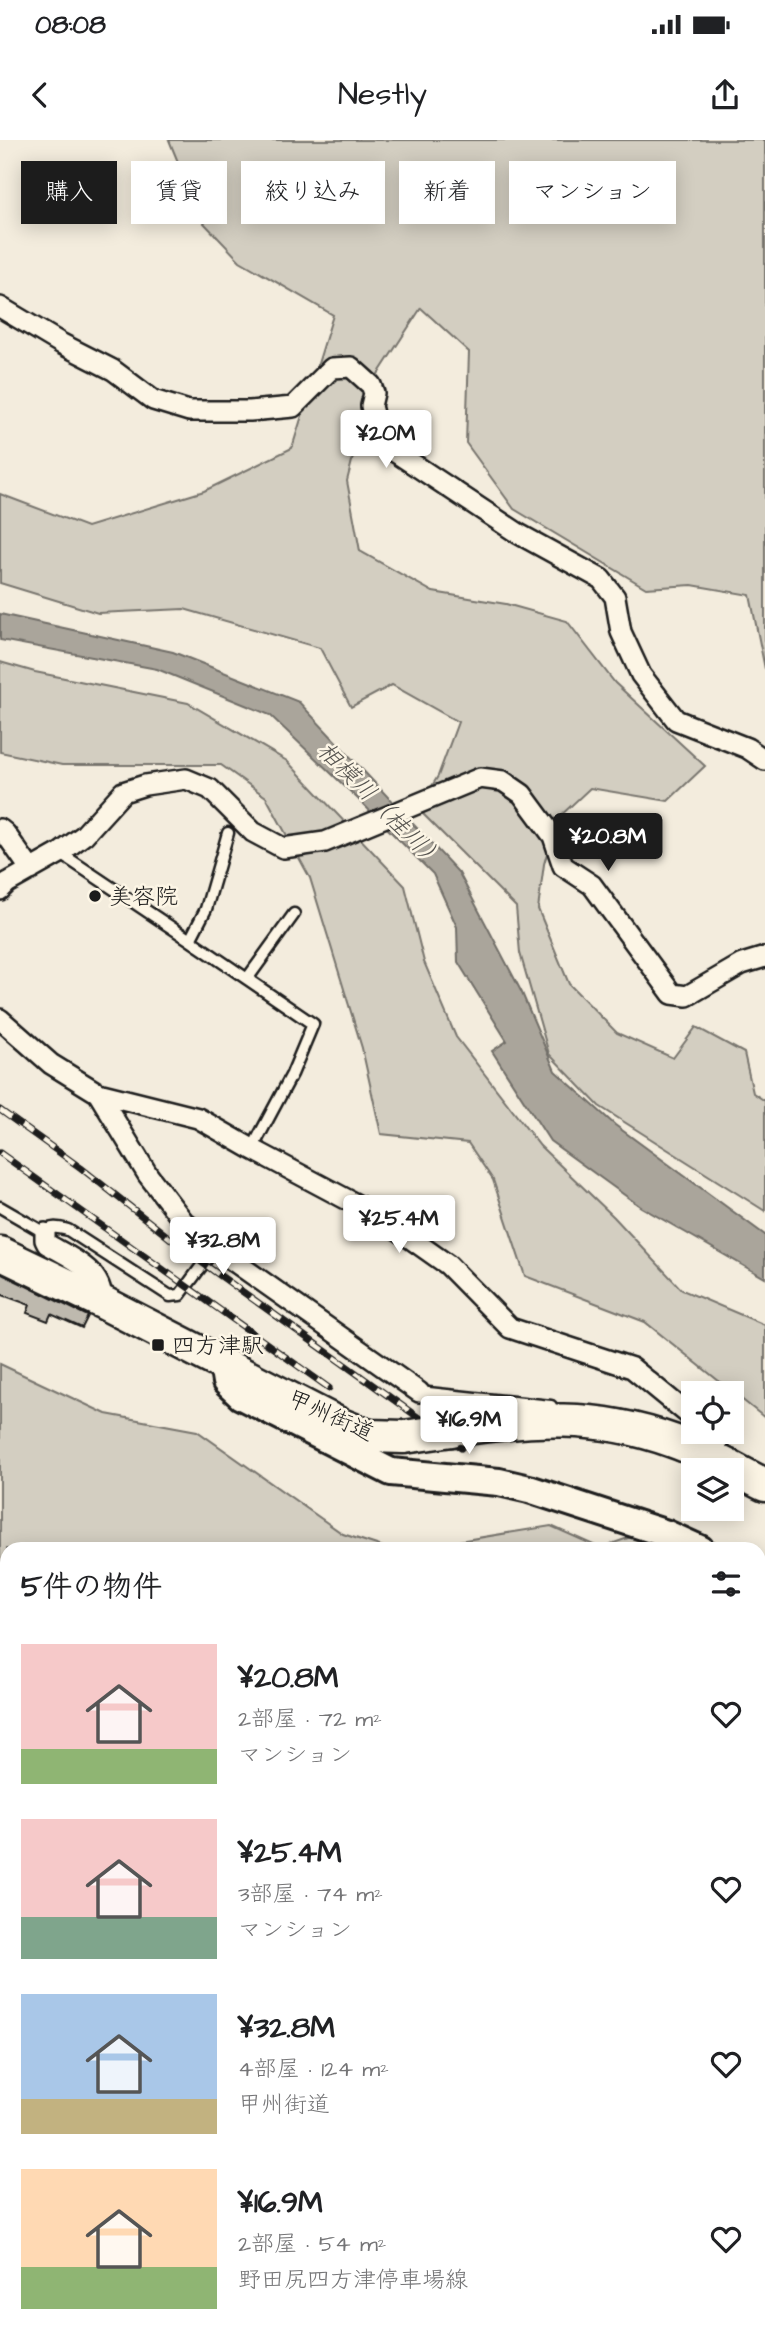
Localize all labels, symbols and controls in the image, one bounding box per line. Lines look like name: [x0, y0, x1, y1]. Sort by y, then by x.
text: 08:08: [35, 7, 106, 43]
text: Nestly: [338, 72, 427, 117]
icon: back: [21, 76, 59, 114]
icon: share: [706, 76, 744, 114]
chip: 購入: [21, 161, 117, 224]
chip: 賃貸: [131, 161, 227, 224]
chip: 絞り込み: [241, 161, 385, 224]
chip: 新着: [399, 161, 495, 224]
chip: マンション: [509, 161, 676, 224]
pin: ¥20M: [345, 410, 427, 470]
text: ¥20M: [357, 417, 415, 449]
water label: 相模川（桂川）: [309, 734, 452, 877]
pin: ¥20.8M: [551, 814, 665, 873]
text: ¥20.8M: [569, 820, 647, 852]
place label: 美容院: [109, 881, 178, 913]
marker: 美容院: [87, 888, 103, 904]
pin: ¥25.4M: [342, 1196, 456, 1255]
text: ¥25.4M: [359, 1202, 439, 1234]
pin: ¥32.8M: [166, 1218, 280, 1277]
text: ¥32.8M: [186, 1224, 260, 1256]
place label: 四方津駅: [172, 1330, 264, 1362]
marker: 四方津駅: [150, 1337, 166, 1353]
map controls: [681, 1381, 744, 1521]
button: locate: [681, 1381, 744, 1444]
street label: 甲州街道: [282, 1383, 379, 1449]
pin: ¥16.9M: [412, 1396, 526, 1456]
text: ¥16.9M: [436, 1403, 502, 1435]
button: layers: [681, 1458, 744, 1521]
icon: filters: [707, 1565, 745, 1603]
text: 5件の物件: [21, 1566, 162, 1608]
text: ¥20.8M: [238, 1657, 339, 1699]
icon: home: [77, 1672, 161, 1756]
icon: heart: [707, 1695, 745, 1733]
text: 2部屋 · 72 m²: [238, 1703, 382, 1735]
text: マンション: [238, 1739, 352, 1771]
text: ¥25.4M: [238, 1832, 342, 1874]
icon: home: [77, 1847, 161, 1931]
icon: heart: [707, 1870, 745, 1908]
text: 3部屋 · 74 m²: [238, 1878, 383, 1910]
text: マンション: [238, 1914, 352, 1946]
text: ¥32.8M: [238, 2007, 335, 2049]
icon: home: [77, 2022, 161, 2106]
icon: heart: [707, 2045, 745, 2083]
text: 4部屋 · 124 m²: [238, 2053, 389, 2085]
text: 甲州街道: [238, 2089, 330, 2121]
text: ¥16.9M: [238, 2182, 323, 2224]
icon: home: [77, 2197, 161, 2281]
icon: heart: [707, 2220, 745, 2258]
text: 2部屋 · 54 m²: [238, 2228, 387, 2260]
text: 野田尻四方津停車場線: [238, 2264, 468, 2296]

